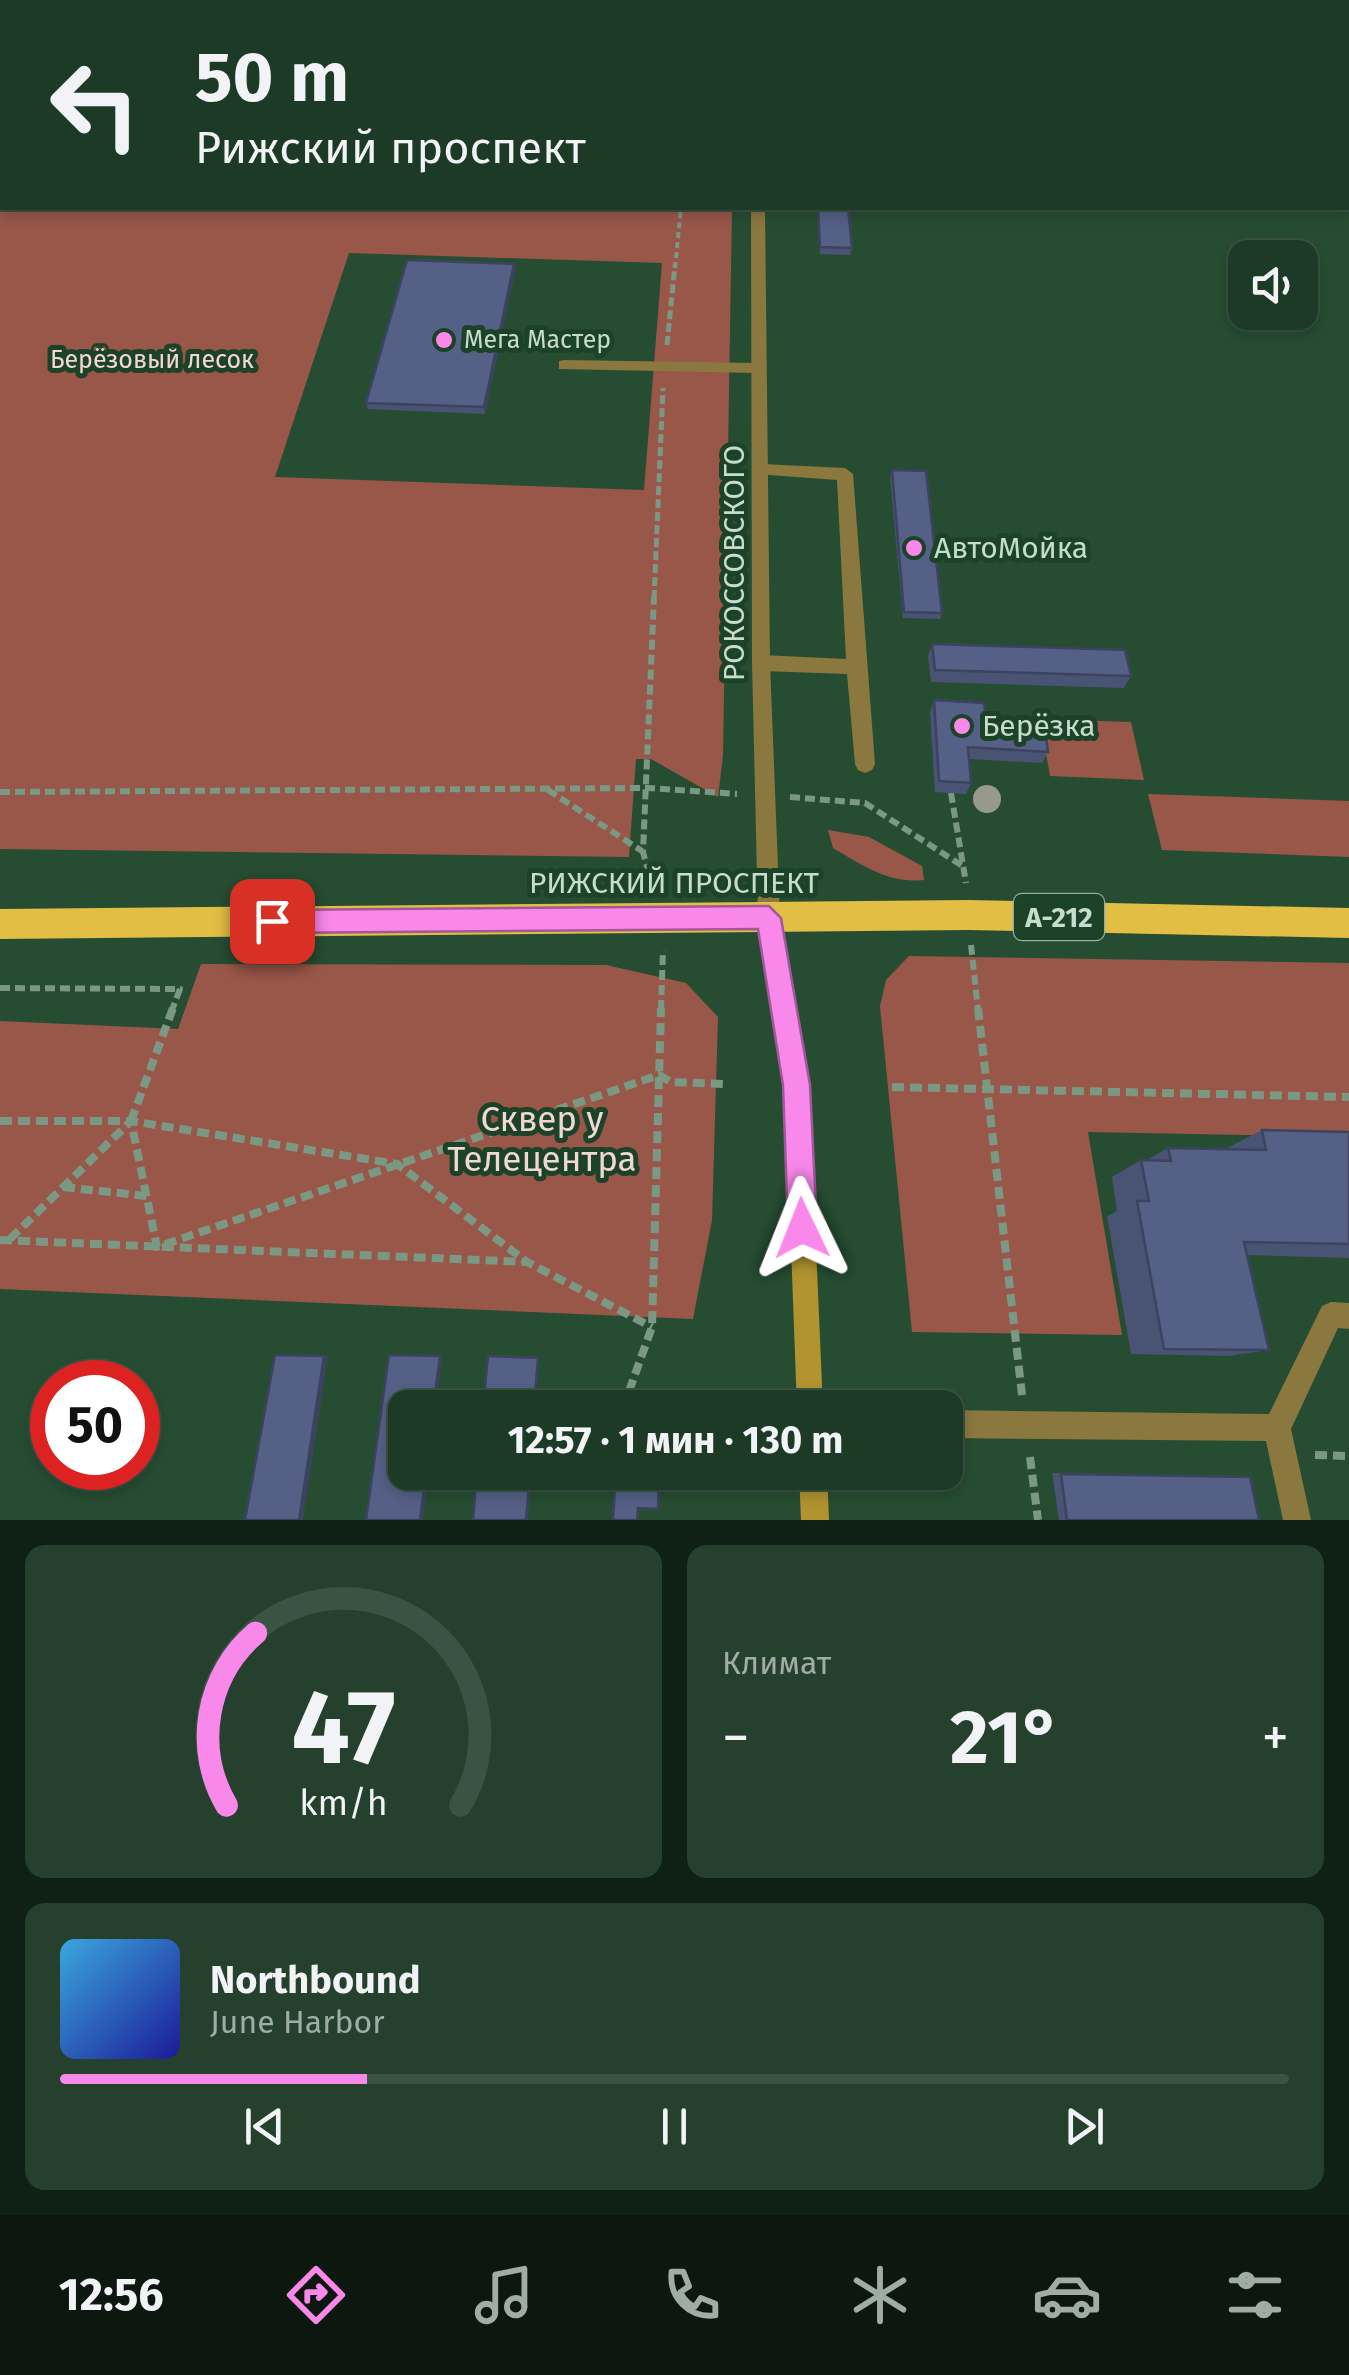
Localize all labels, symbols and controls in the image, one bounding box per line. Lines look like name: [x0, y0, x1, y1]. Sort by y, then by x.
text: 50 m: [195, 36, 349, 120]
icon: left: [30, 40, 160, 170]
text: Рижский проспект: [195, 121, 586, 175]
map controls: [1228, 240, 1318, 330]
button: sound: [1228, 240, 1318, 330]
place label: Мега Мастер: [464, 325, 611, 355]
marker: Мега Мастер: [433, 329, 455, 351]
park label: Берёзовый лесок: [50, 345, 254, 375]
street label: РОКОССОВСКОГО: [716, 445, 752, 681]
place label: АвтоМойка: [934, 530, 1088, 566]
marker: АвтоМойка: [903, 537, 925, 559]
place label: Берёзка: [982, 708, 1096, 744]
marker: Берёзка: [951, 715, 973, 737]
street label: РИЖСКИЙ ПРОСПЕКТ: [529, 865, 820, 901]
pin: [230, 879, 315, 964]
icon: arrive: [245, 894, 300, 949]
road number: А-212: [1014, 894, 1104, 940]
park label: Сквер у Телецентра: [447, 1098, 637, 1180]
position arrow: [750, 1176, 854, 1280]
speed limit sign: 50: [30, 1360, 160, 1490]
text: 12:57 · 1 мин · 130 m: [508, 1417, 843, 1463]
text: Климат: [722, 1644, 831, 1682]
text: 47: [291, 1666, 396, 1791]
text: 21°: [950, 1693, 1061, 1783]
text: −: [722, 1705, 750, 1771]
text: +: [1262, 1705, 1289, 1771]
text: km/h: [299, 1782, 388, 1824]
text: Northbound: [210, 1957, 421, 2003]
text: June Harbor: [210, 2003, 385, 2041]
icon: previous: [237, 2099, 292, 2154]
icon: pause: [647, 2099, 702, 2154]
icon: next: [1057, 2099, 1112, 2154]
icon: directions: [281, 2260, 351, 2330]
icon: music: [469, 2260, 539, 2330]
icon: phone: [657, 2260, 727, 2330]
icon: climate: [845, 2260, 915, 2330]
icon: car: [1032, 2260, 1102, 2330]
icon: filters: [1220, 2260, 1290, 2330]
text: 12:56: [59, 2268, 164, 2322]

